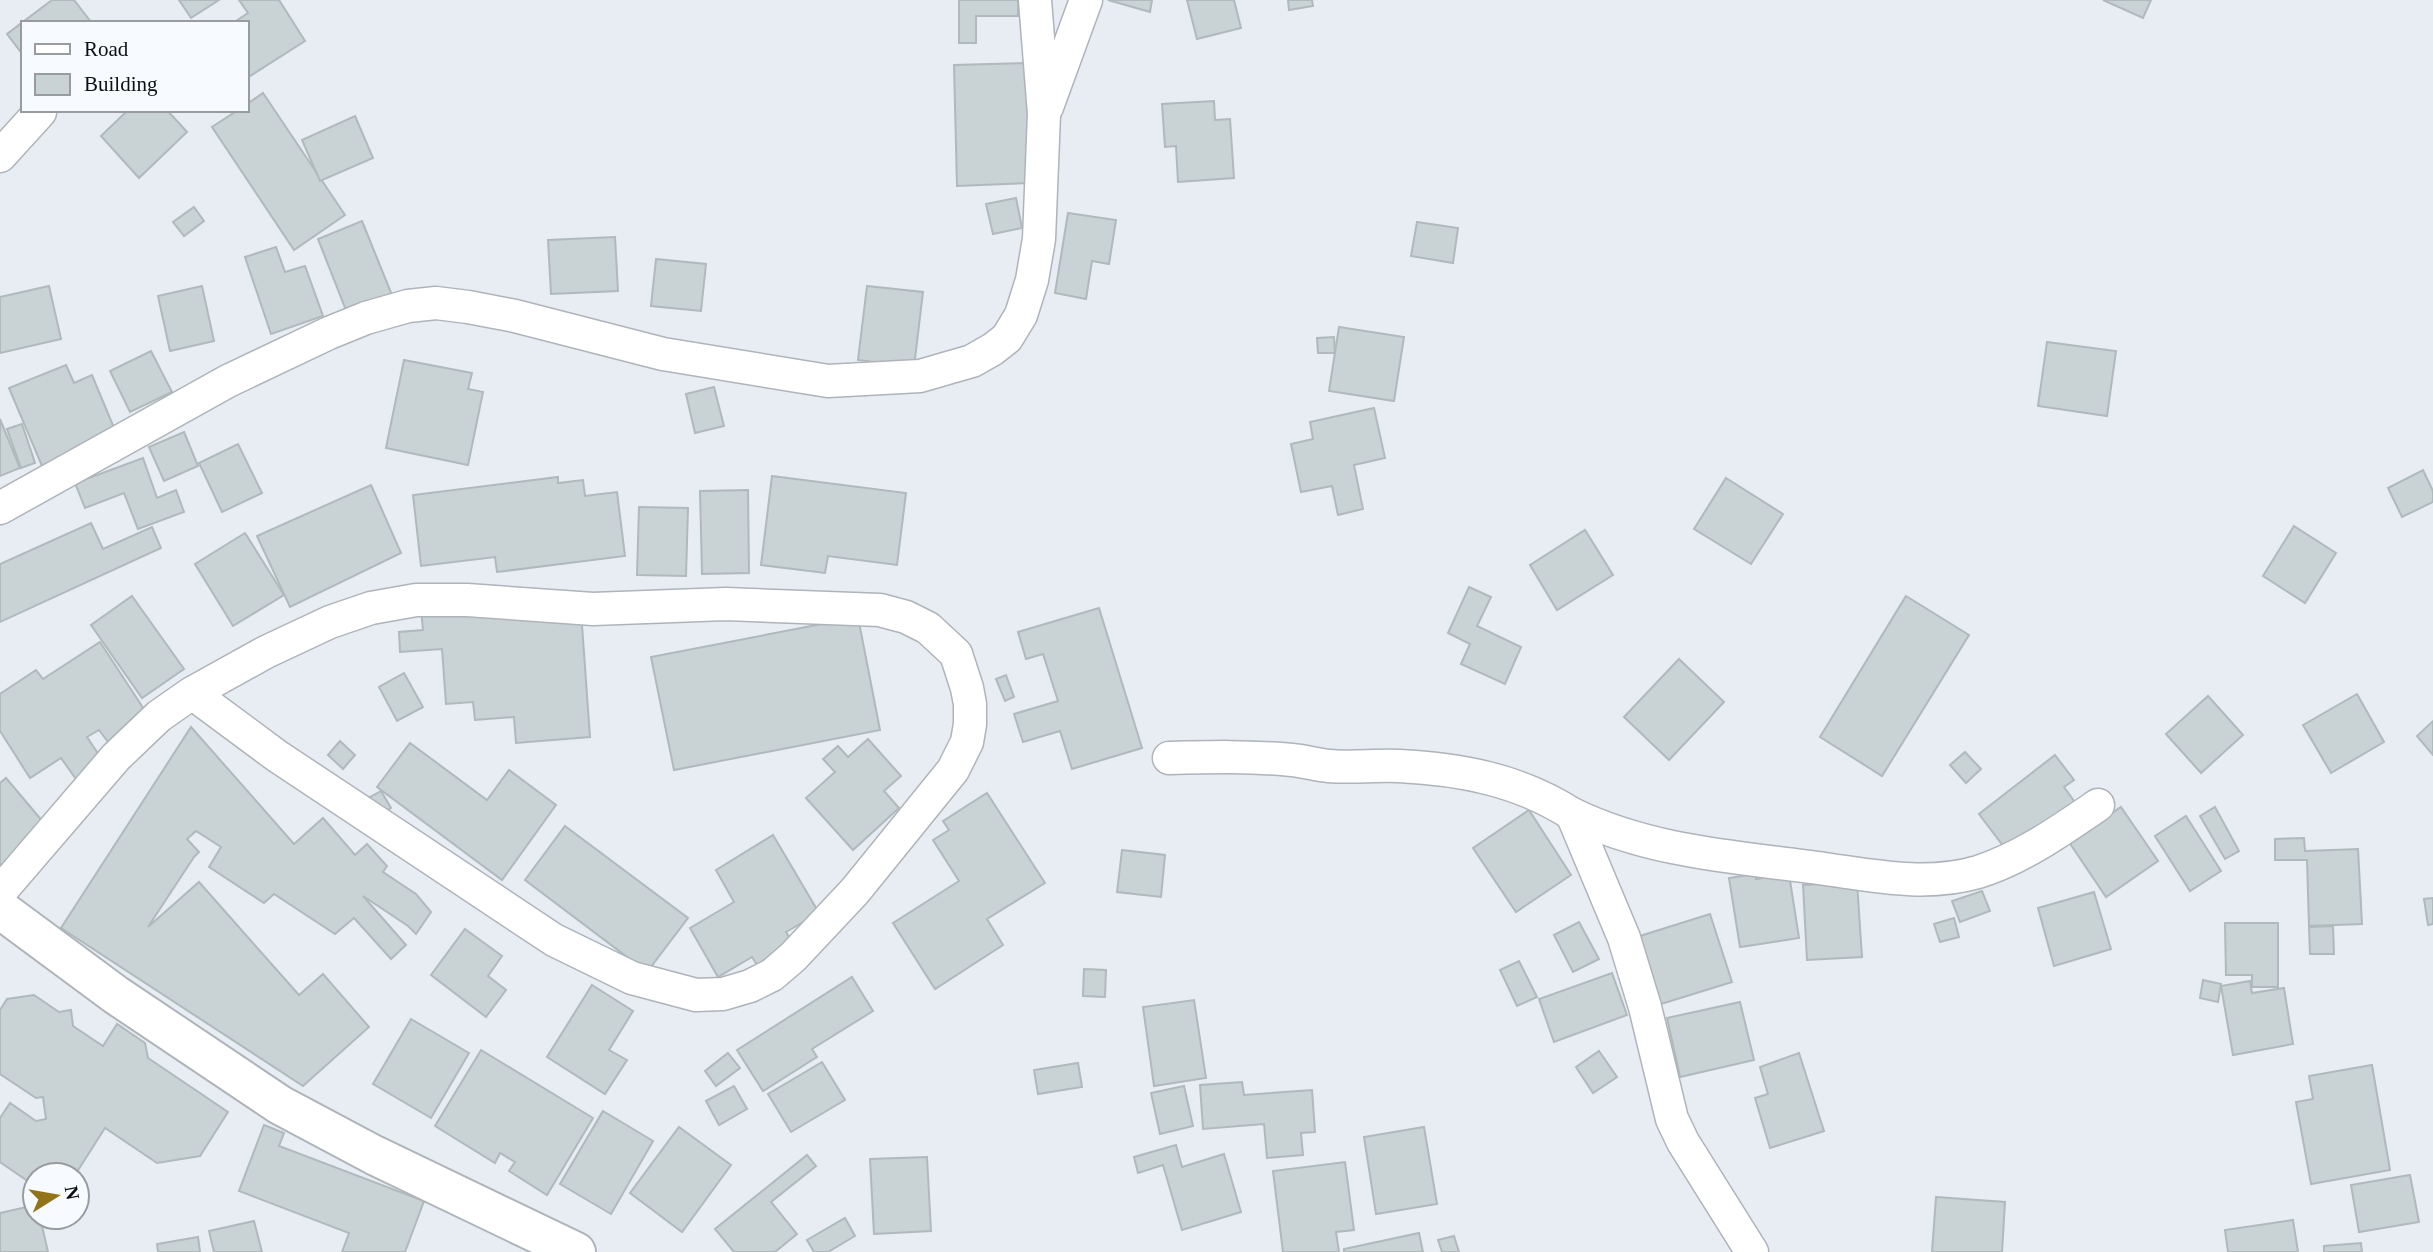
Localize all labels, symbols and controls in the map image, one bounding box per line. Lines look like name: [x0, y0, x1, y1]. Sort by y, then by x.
legend: [21, 21, 248, 112]
text: Road: [84, 37, 129, 61]
text: Building: [84, 72, 158, 96]
north arrow: [21, 1161, 91, 1231]
text: N: [61, 1184, 84, 1202]

